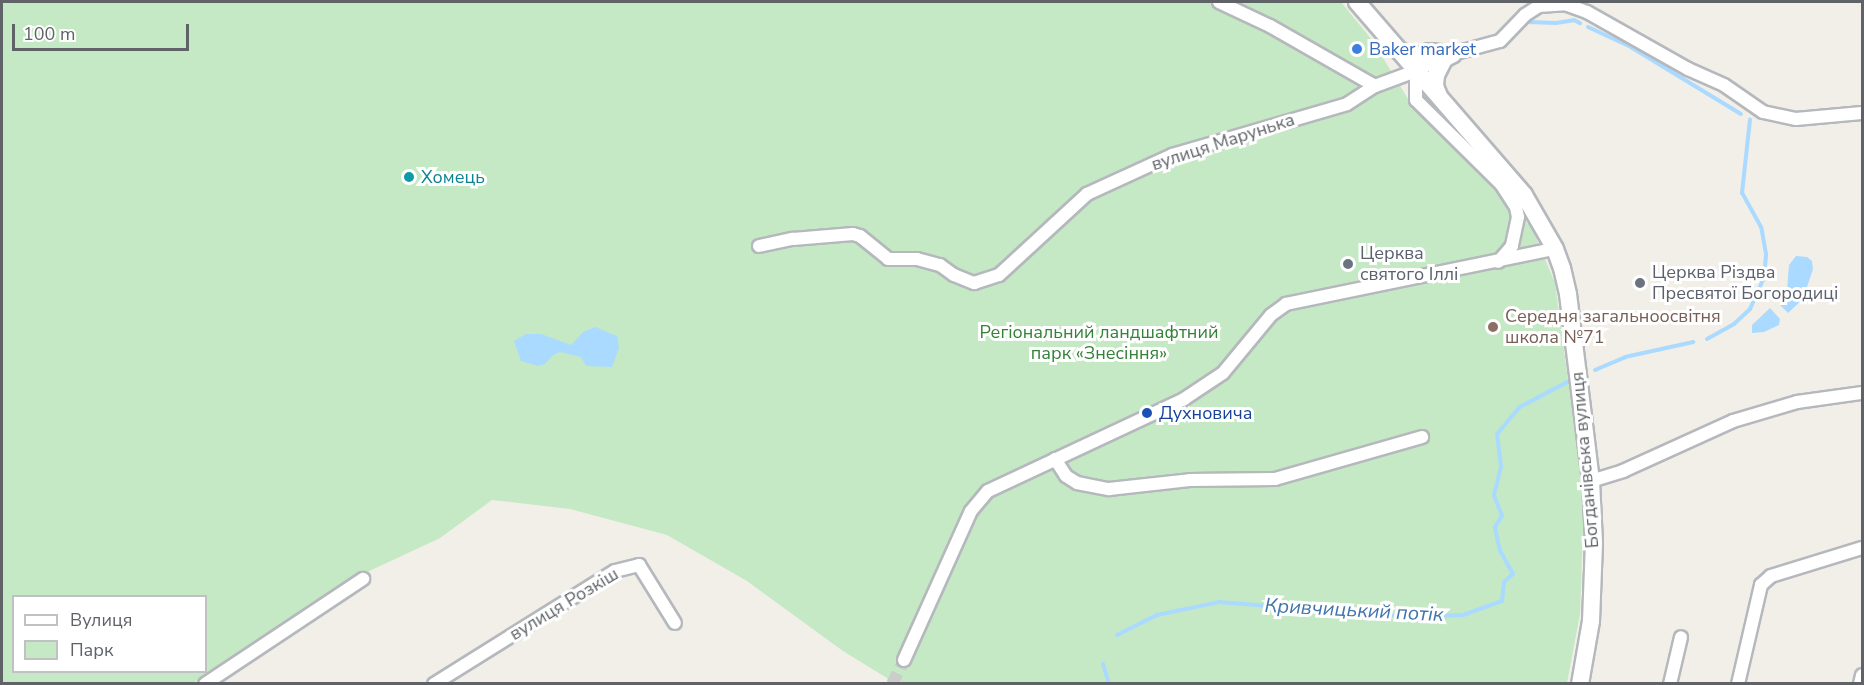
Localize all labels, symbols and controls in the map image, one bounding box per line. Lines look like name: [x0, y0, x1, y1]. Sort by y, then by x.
scale bar: [15, 12, 192, 50]
text: 100 m: [23, 22, 75, 46]
place label: Baker market: [1369, 38, 1476, 60]
marker: Baker market: [1350, 42, 1364, 56]
street label: вулиця Марунька: [1149, 109, 1297, 175]
place label: Хомець: [421, 166, 485, 188]
marker: Хомець: [402, 170, 416, 184]
place label: Церква святого Іллі: [1360, 243, 1458, 286]
marker: Церква святого Іллі: [1341, 257, 1355, 271]
place label: Церква Різдва Пресвятої Богородиці: [1652, 262, 1838, 304]
marker: Церква Різдва Пресвятої Богородиці: [1633, 276, 1647, 290]
place label: Середня загальноосвітня школа №71: [1505, 306, 1721, 348]
marker: Середня загальноосвітня школа №71: [1486, 320, 1500, 334]
park label: Регіональний ландшафтний парк «Знесіння»: [980, 322, 1218, 364]
street label: Богданівська вулиця: [1567, 371, 1603, 549]
place label: Духновича: [1159, 402, 1252, 424]
marker: Духновича: [1140, 406, 1154, 420]
street label: вулиця Розкіш: [506, 563, 622, 645]
water label: Кривчицький потік: [1264, 593, 1444, 627]
legend: [12, 595, 207, 673]
text: Вулиця: [70, 608, 132, 632]
text: Парк: [70, 638, 113, 662]

